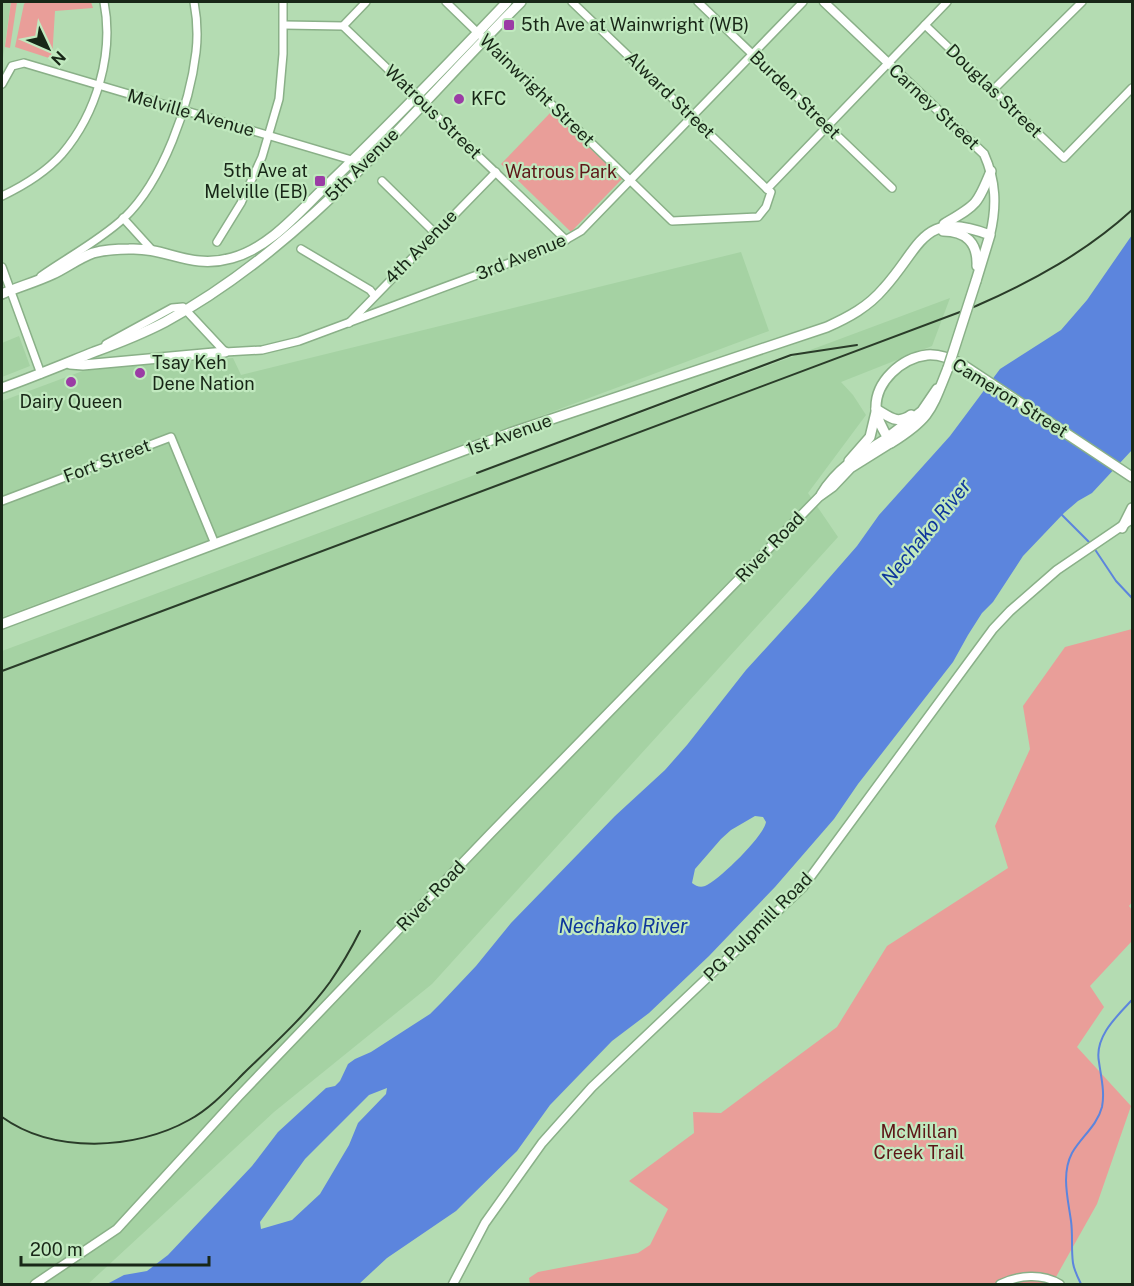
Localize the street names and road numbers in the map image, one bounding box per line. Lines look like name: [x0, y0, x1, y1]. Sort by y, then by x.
street label: Wainwright Street: [476, 29, 599, 150]
street label: Douglas Street: [942, 40, 1047, 142]
street label: Burden Street: [746, 46, 845, 143]
street label: Alward Street: [621, 47, 719, 143]
street label: Carney Street: [885, 59, 984, 154]
street label: Watrous Street: [381, 60, 486, 163]
street label: Melville Avenue: [125, 84, 257, 141]
street label: 5th Avenue: [321, 124, 403, 206]
street label: 4th Avenue: [380, 205, 461, 288]
street label: 3rd Avenue: [473, 229, 569, 284]
street label: Cameron Street: [949, 354, 1072, 442]
street label: 1st Avenue: [463, 409, 554, 460]
street label: Fort Street: [60, 434, 153, 487]
street label: River Road: [731, 507, 808, 586]
street label: River Road: [392, 856, 469, 935]
street label: PG Pulpmill Road: [699, 868, 816, 985]

